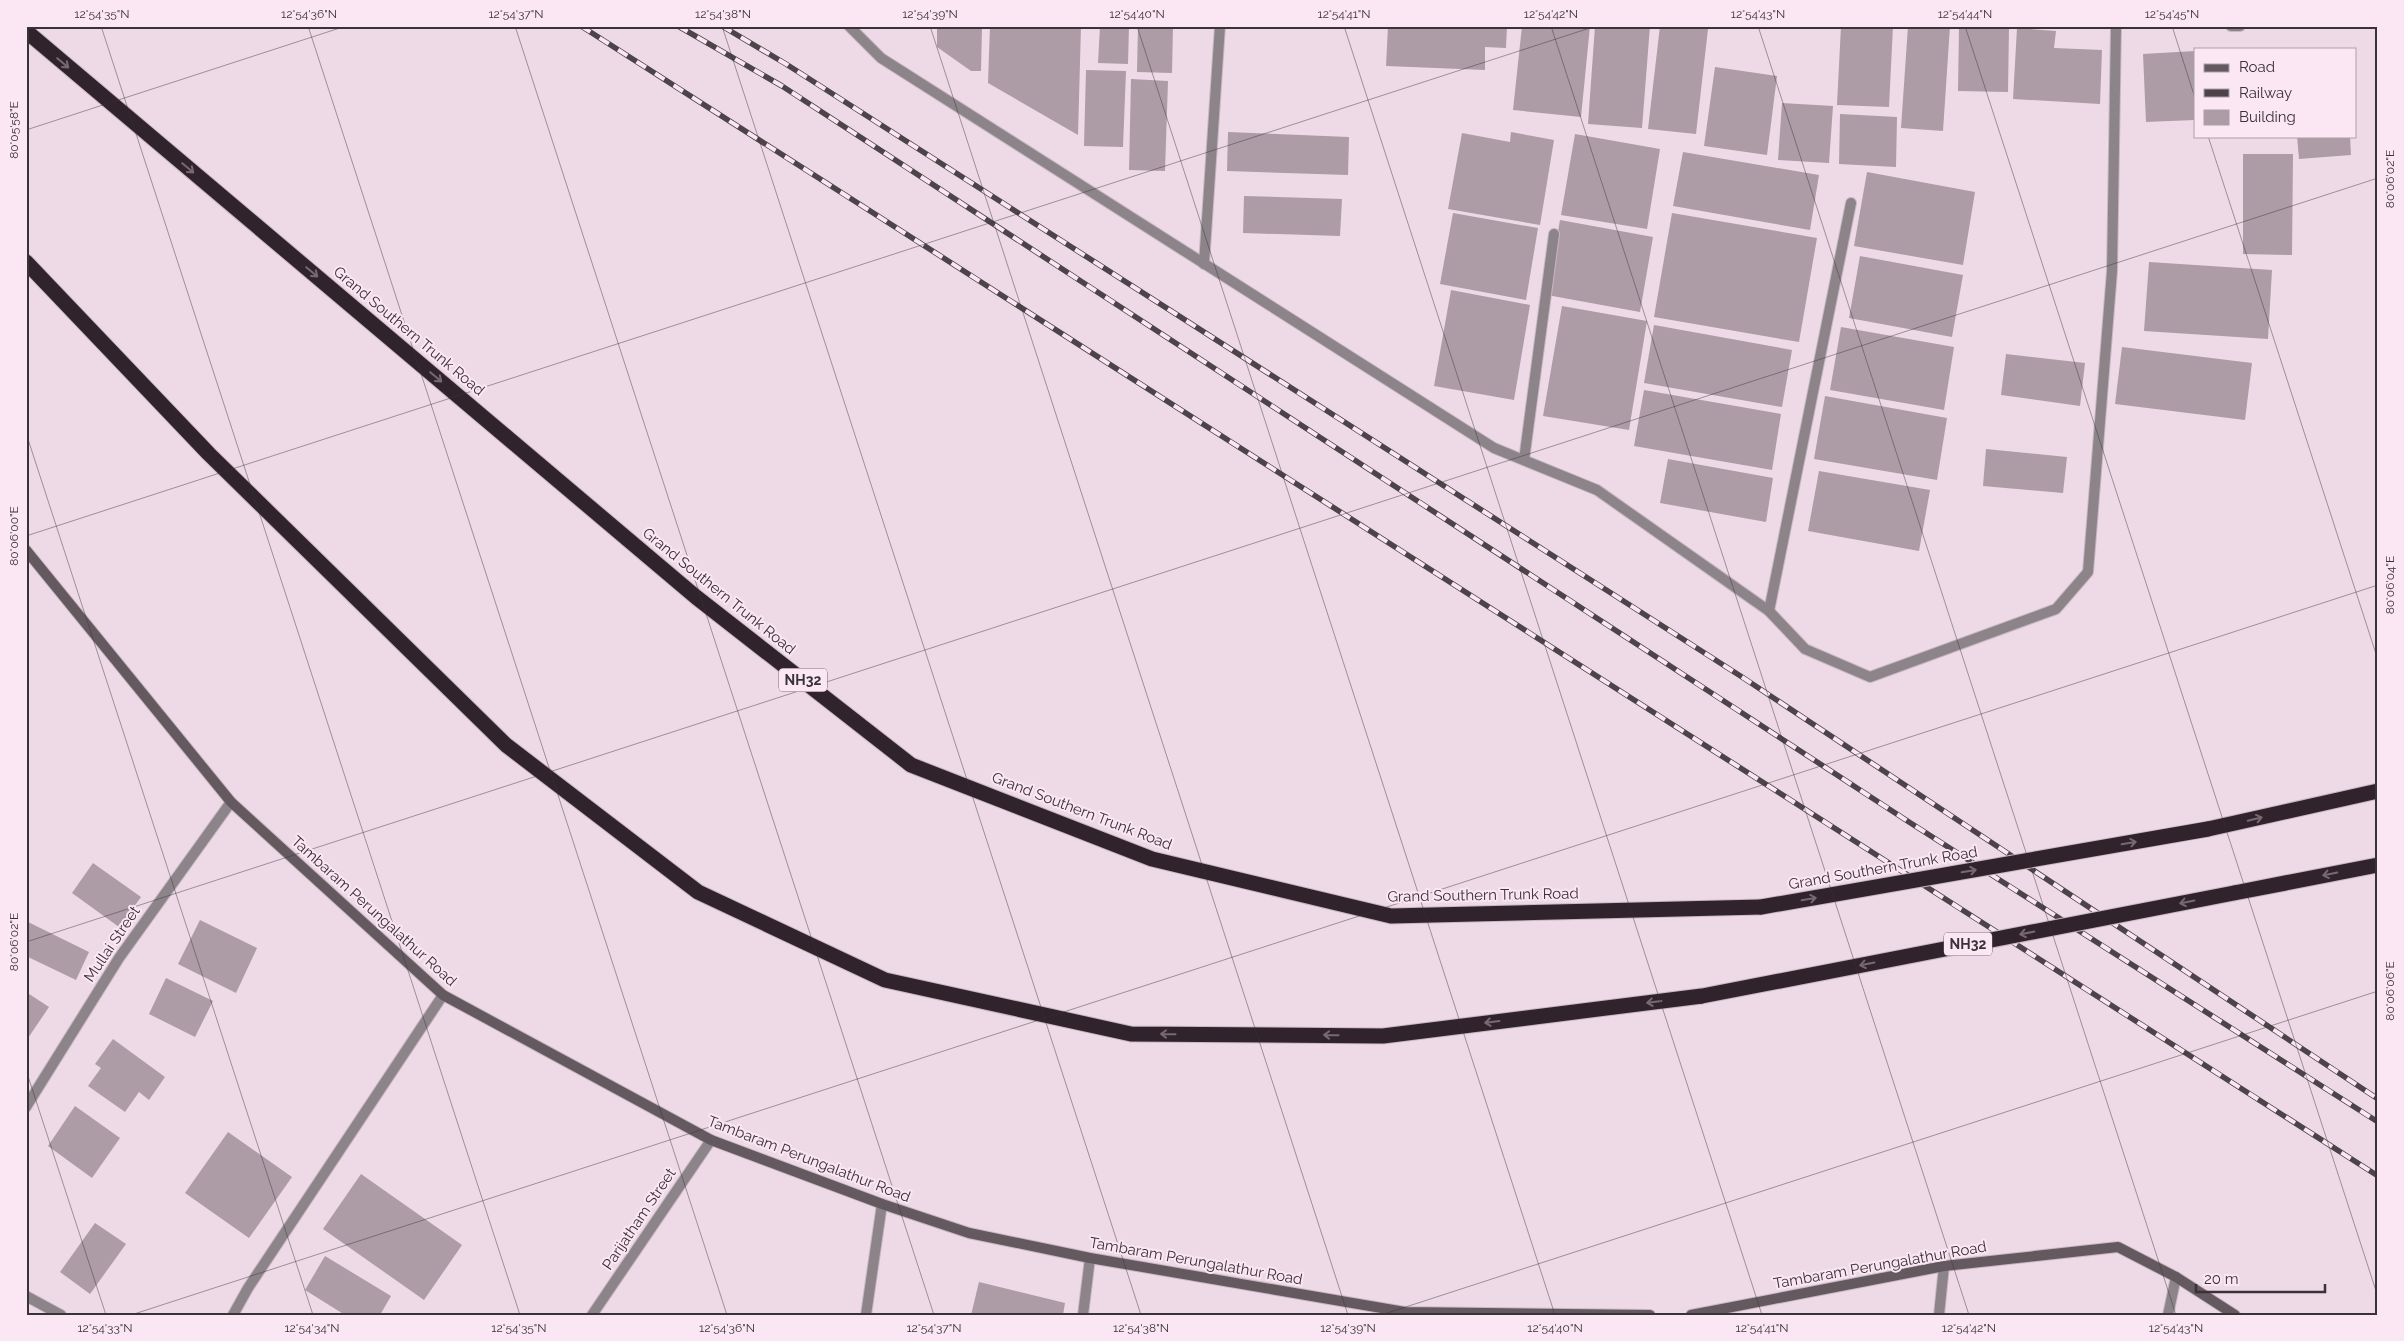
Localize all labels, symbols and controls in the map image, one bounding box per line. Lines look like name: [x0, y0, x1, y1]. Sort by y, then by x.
text: 12°54'35"N: [74, 7, 130, 21]
text: 12°54'36"N: [281, 7, 337, 21]
text: 12°54'37"N: [488, 7, 544, 21]
text: 12°54'38"N: [695, 7, 751, 21]
text: 12°54'39"N: [902, 7, 958, 21]
text: 12°54'40"N: [1109, 7, 1165, 21]
text: 12°54'41"N: [1318, 7, 1370, 21]
text: 12°54'42"N: [1524, 7, 1578, 21]
text: 12°54'43"N: [1731, 7, 1785, 21]
text: 12°54'44"N: [1938, 7, 1992, 21]
text: 12°54'45"N: [2145, 7, 2199, 21]
legend: [2194, 48, 2356, 138]
one-way arrow: [57, 57, 70, 68]
text: Road: [2239, 58, 2275, 76]
text: Railway: [2239, 84, 2292, 102]
text: 80°05'58"E: [7, 101, 21, 159]
text: Building: [2239, 108, 2296, 126]
text: 80°06'02"E: [2383, 150, 2397, 208]
one-way arrow: [181, 162, 194, 173]
street label: Grand Southern Trunk Road: [330, 263, 488, 399]
one-way arrow: [305, 267, 318, 278]
one-way arrow: [429, 372, 442, 383]
text: 80°06'00"E: [7, 506, 21, 566]
street label: Grand Southern Trunk Road: [639, 524, 799, 658]
text: 80°06'04"E: [2383, 556, 2397, 614]
road number: NH32: [779, 668, 827, 692]
street label: Grand Southern Trunk Road: [989, 768, 1175, 854]
one-way arrow: [2247, 813, 2263, 823]
street label: Tambaram Perungalathur Road: [288, 832, 460, 990]
one-way arrow: [2121, 837, 2137, 847]
street label: Grand Southern Trunk Road: [1787, 843, 1979, 893]
one-way arrow: [1961, 865, 1977, 875]
one-way arrow: [2322, 870, 2338, 879]
street label: Grand Southern Trunk Road: [1387, 884, 1579, 906]
one-way arrow: [1801, 893, 1817, 903]
one-way arrow: [2179, 898, 2195, 908]
street label: Mullai Street: [80, 903, 144, 985]
text: 80°06'02"E: [7, 913, 21, 971]
one-way arrow: [2019, 929, 2035, 938]
road number: NH32: [1944, 932, 1992, 956]
one-way arrow: [1860, 959, 1876, 969]
text: 80°06'06"E: [2383, 961, 2397, 1021]
one-way arrow: [1646, 997, 1662, 1007]
one-way arrow: [1485, 1017, 1501, 1027]
one-way arrow: [1161, 1029, 1177, 1039]
one-way arrow: [1323, 1031, 1339, 1040]
street label: Tambaram Perungalathur Road: [705, 1112, 913, 1206]
street label: Parijatham Street: [598, 1165, 680, 1273]
street label: Tambaram Perungalathur Road: [1088, 1233, 1304, 1289]
street label: Tambaram Perungalathur Road: [1772, 1237, 1988, 1293]
scale bar: [2196, 1261, 2325, 1293]
text: 20 m: [2204, 1270, 2239, 1288]
text: 12°54'33"N: [77, 1321, 133, 1335]
text: 12°54'34"N: [284, 1321, 340, 1335]
text: 12°54'35"N: [491, 1321, 547, 1335]
text: 12°54'36"N: [699, 1321, 755, 1335]
text: 12°54'37"N: [906, 1321, 962, 1335]
text: 12°54'38"N: [1113, 1321, 1169, 1335]
text: 12°54'39"N: [1320, 1321, 1376, 1335]
text: 12°54'40"N: [1527, 1321, 1583, 1335]
text: 12°54'41"N: [1736, 1321, 1788, 1335]
text: 12°54'42"N: [1942, 1321, 1996, 1335]
text: 12°54'43"N: [2149, 1321, 2203, 1335]

